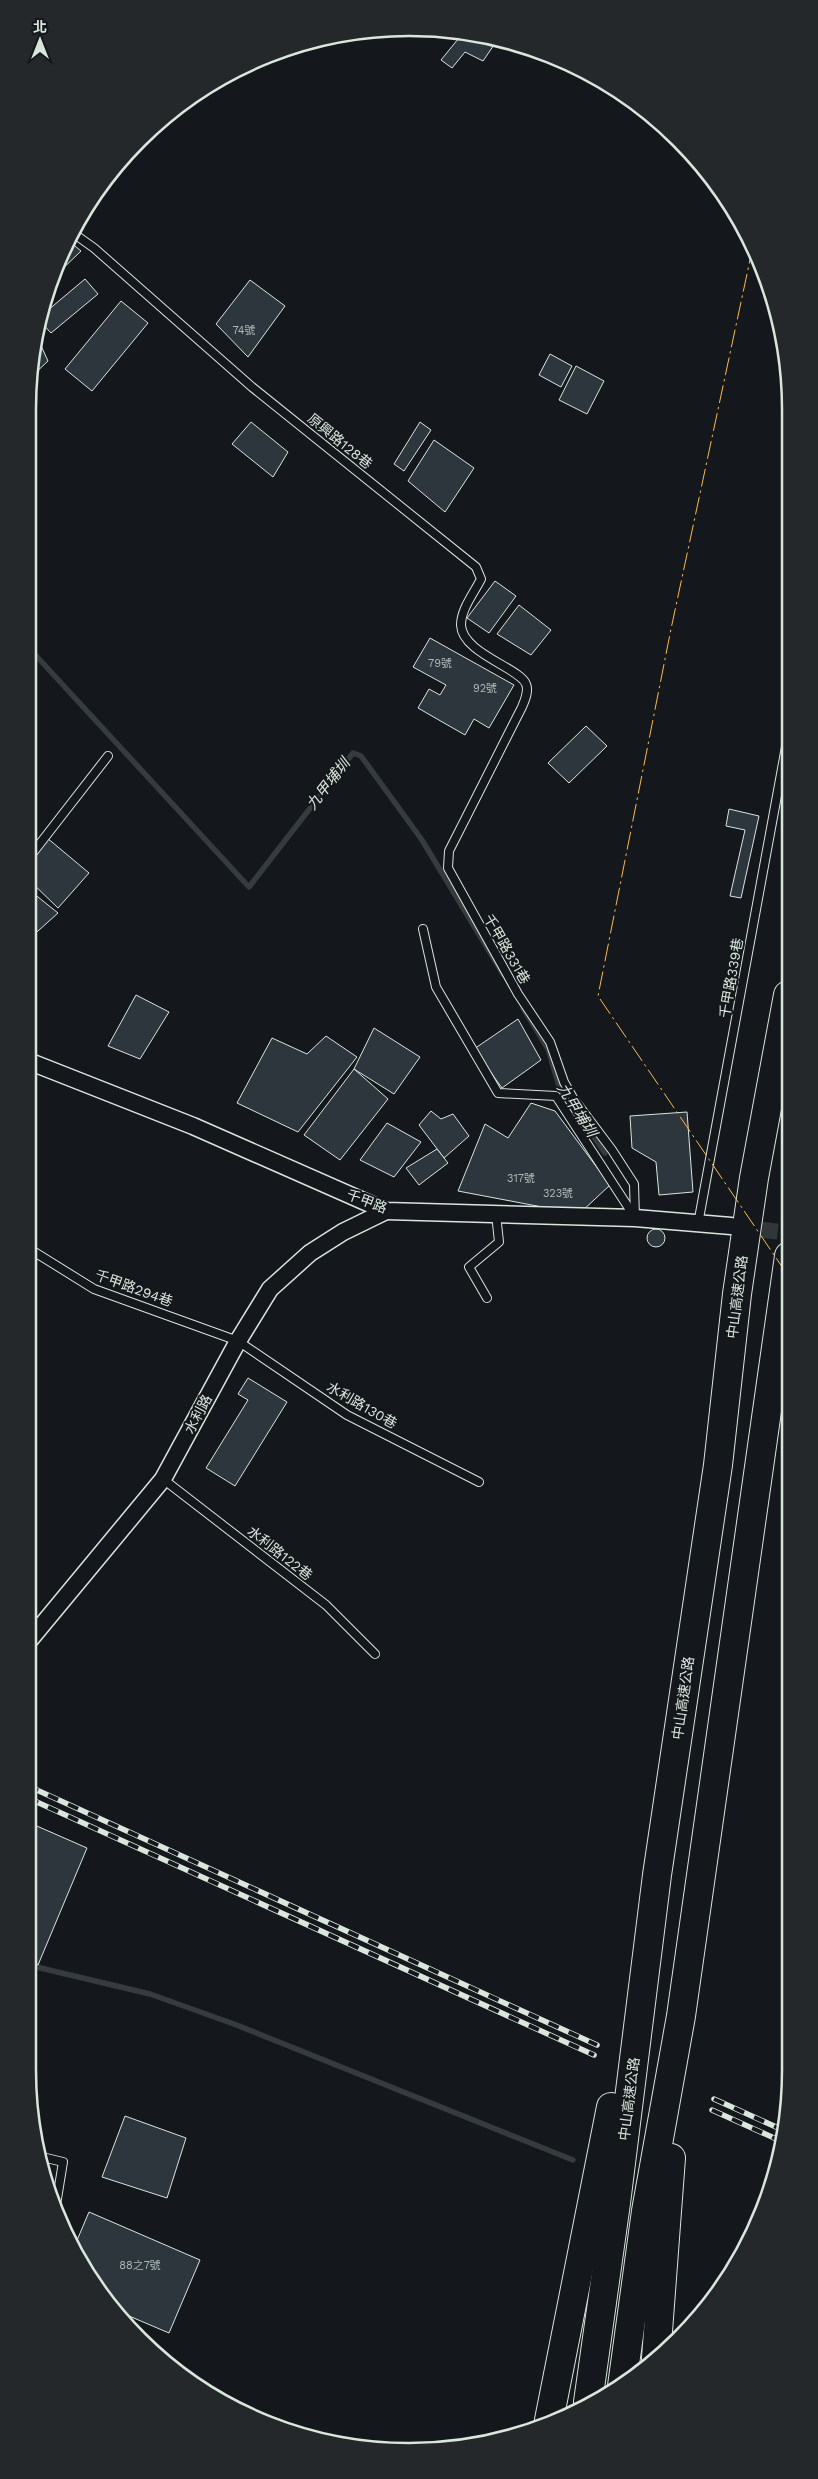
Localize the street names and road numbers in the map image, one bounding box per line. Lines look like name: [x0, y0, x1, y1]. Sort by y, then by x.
street label: 原興路128巷: [305, 410, 375, 472]
street label: 千甲路331巷: [481, 911, 533, 987]
street label: 千甲路339巷: [716, 937, 746, 1019]
street label: 千甲路: [345, 1186, 389, 1216]
street label: 中山高速公路: [724, 1254, 750, 1340]
street label: 千甲路294巷: [93, 1267, 175, 1309]
street label: 水利路130巷: [324, 1378, 400, 1432]
street label: 水利路: [181, 1392, 215, 1436]
street label: 水利路122巷: [244, 1523, 316, 1583]
street label: 中山高速公路: [669, 1655, 697, 1741]
street label: 中山高速公路: [616, 2056, 642, 2142]

